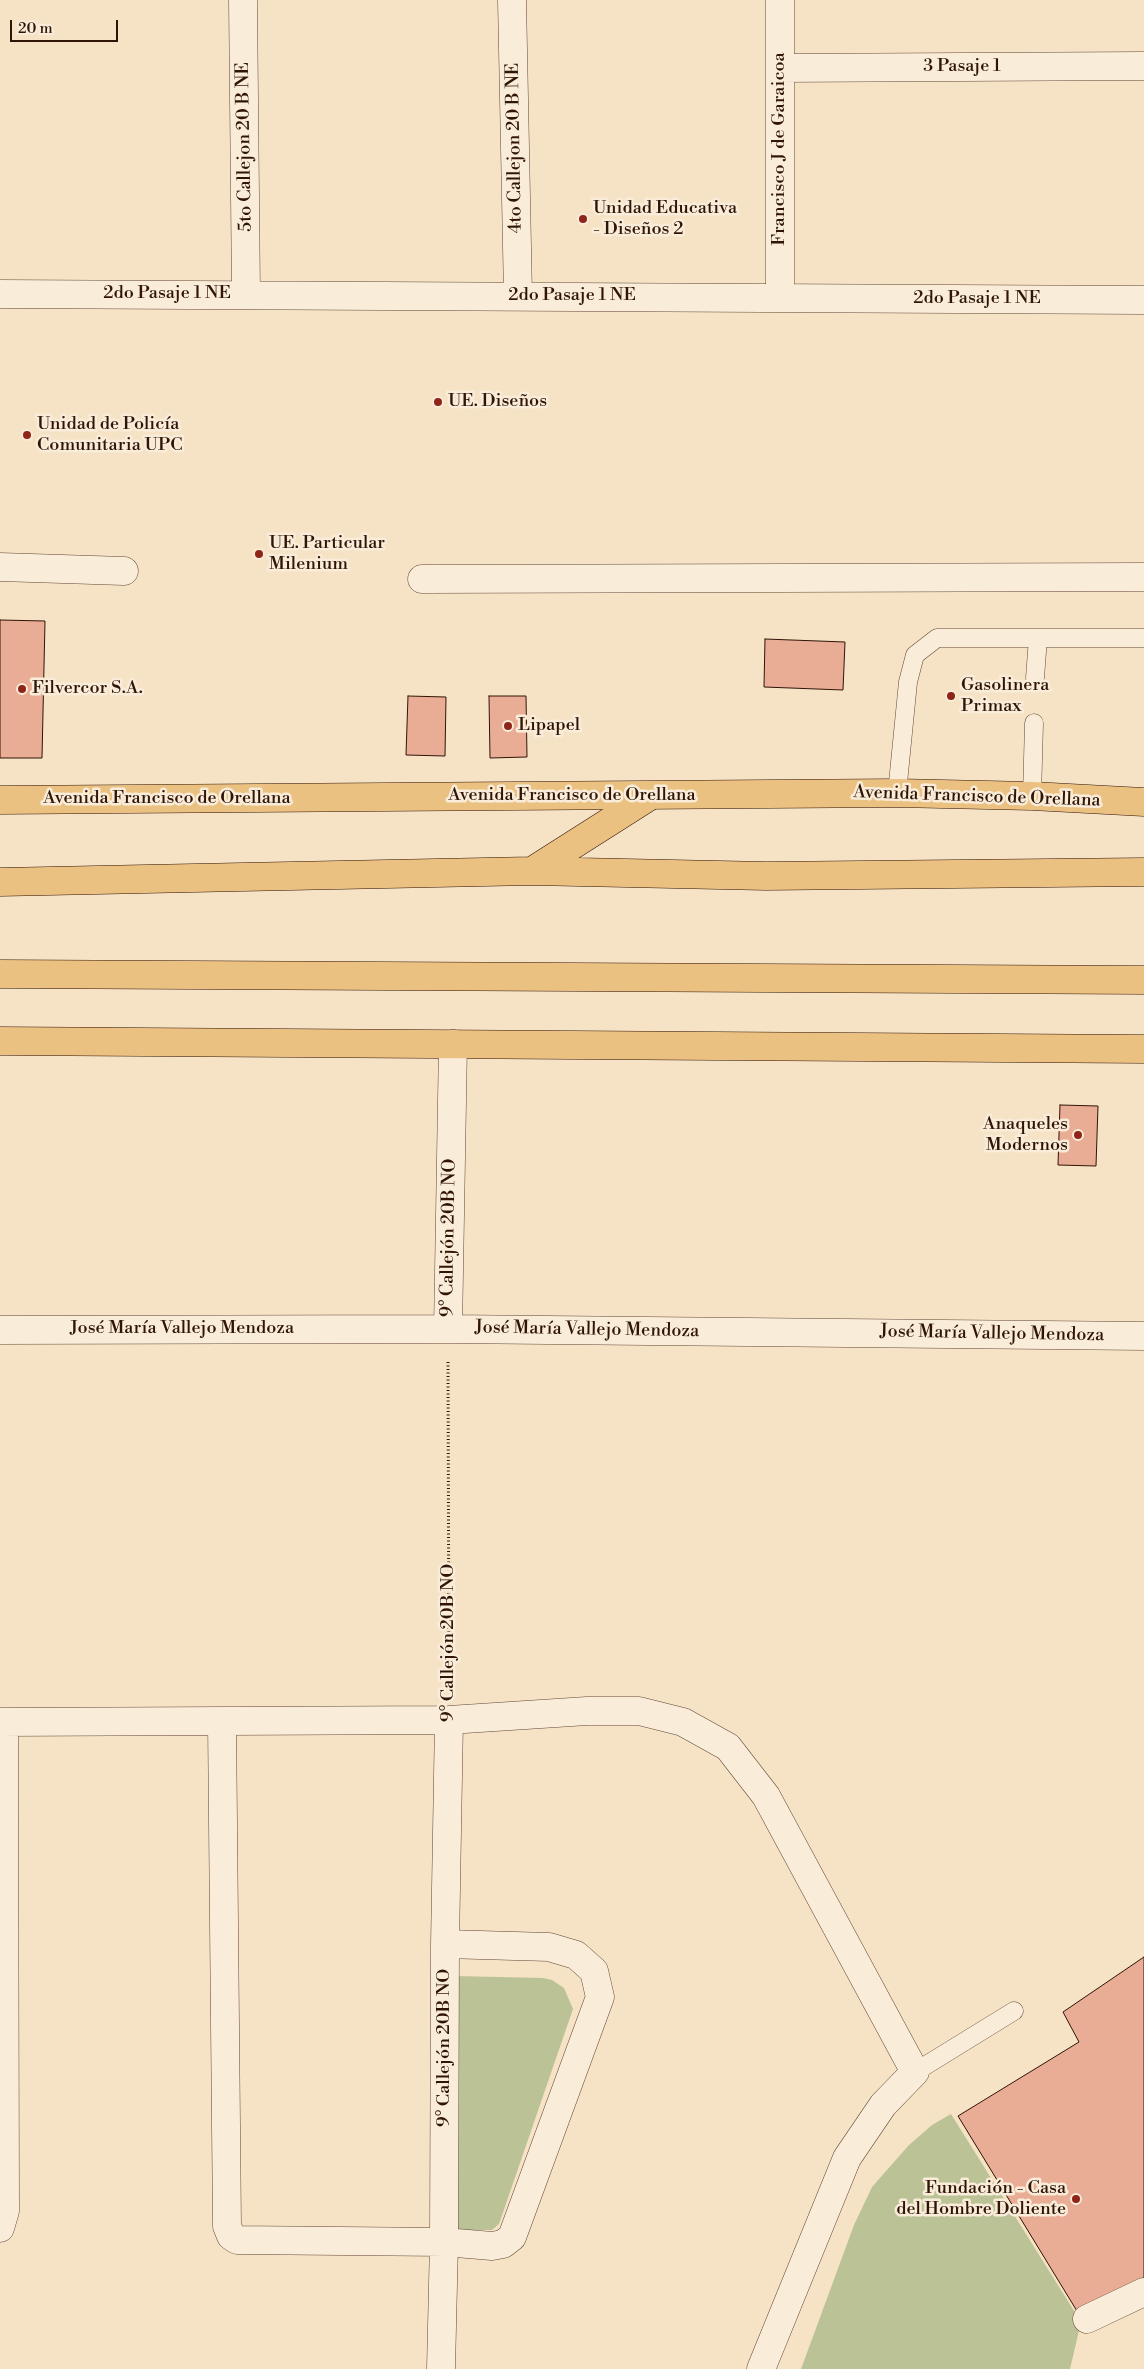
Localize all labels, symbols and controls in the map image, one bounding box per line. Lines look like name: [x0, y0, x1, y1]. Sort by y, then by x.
scale bar: [12, 10, 120, 42]
text: 20 m: [18, 19, 53, 38]
street label: Francisco J de Garaicoa: [769, 52, 791, 246]
street label: 3 Pasaje 1: [923, 56, 1001, 78]
street label: 5to Callejon 20 B NE: [233, 62, 257, 232]
street label: 4to Callejon 20 B NE: [503, 63, 527, 233]
place label: Unidad Educativa - Diseños 2: [593, 198, 737, 240]
marker: Unidad Educativa - Diseños 2: [577, 213, 589, 225]
street label: 2do Pasaje 1 NE: [103, 283, 231, 305]
street label: 2do Pasaje 1 NE: [508, 285, 636, 307]
street label: 2do Pasaje 1 NE: [913, 288, 1041, 310]
place label: UE. Diseños: [448, 391, 547, 413]
marker: UE. Diseños: [432, 396, 444, 408]
place label: Unidad de Policía Comunitaria UPC: [37, 414, 183, 456]
marker: Unidad de Policía Comunitaria UPC: [21, 429, 33, 441]
place label: UE. Particular Milenium: [269, 533, 385, 576]
marker: UE. Particular Milenium: [253, 548, 265, 560]
place label: Gasolinera Primax: [961, 675, 1049, 718]
place label: Filvercor S.A.: [32, 678, 143, 700]
marker: Filvercor S.A.: [16, 683, 28, 695]
marker: Gasolinera Primax: [945, 690, 957, 702]
place label: Lipapel: [518, 715, 580, 737]
marker: Lipapel: [502, 720, 514, 732]
street label: Avenida Francisco de Orellana: [853, 782, 1101, 812]
street label: Avenida Francisco de Orellana: [448, 785, 696, 807]
street label: Avenida Francisco de Orellana: [43, 788, 291, 810]
place label: Anaqueles Modernos: [983, 1114, 1068, 1156]
marker: Anaqueles Modernos: [1072, 1129, 1084, 1141]
street label: 9° Callejón 20B NO: [437, 1159, 461, 1317]
street label: José María Vallejo Mendoza: [475, 1317, 699, 1343]
street label: José María Vallejo Mendoza: [70, 1318, 294, 1340]
street label: José María Vallejo Mendoza: [880, 1321, 1104, 1347]
street label: 9° Callejón 20B NO: [438, 1564, 460, 1722]
street label: 9° Callejón 20B NO: [434, 1969, 456, 2127]
place label: Fundación - Casa del Hombre Doliente: [896, 2178, 1066, 2220]
marker: Fundación - Casa del Hombre Doliente: [1070, 2193, 1082, 2205]

